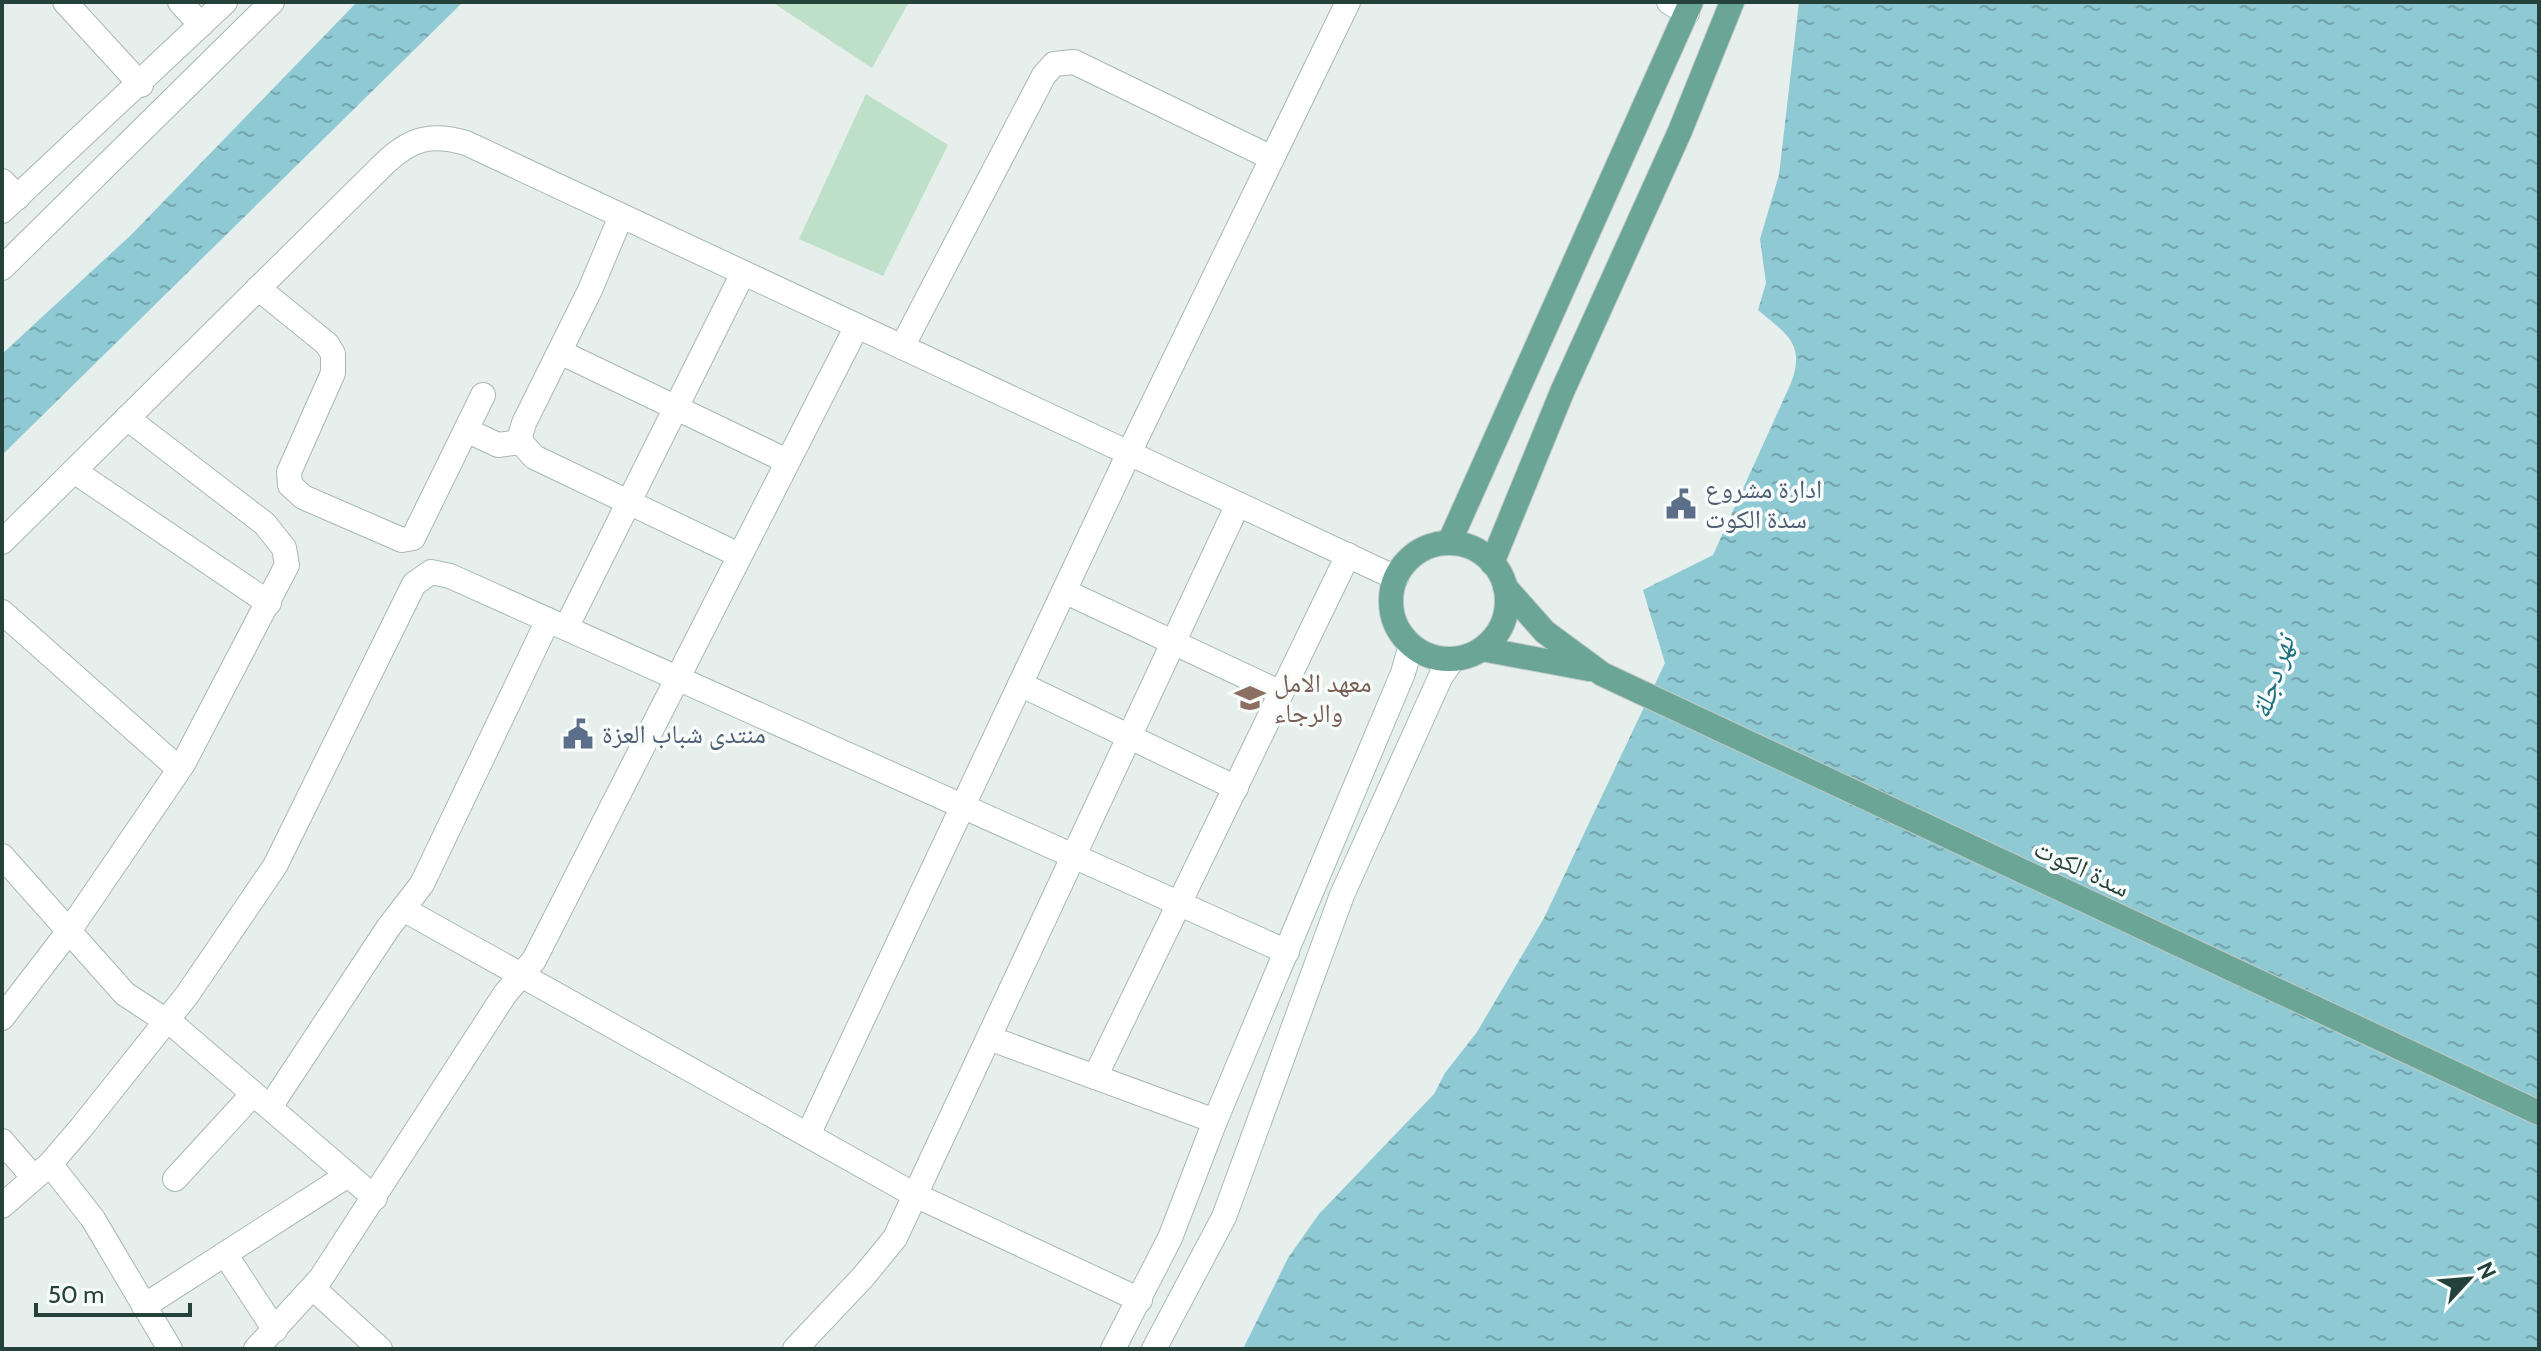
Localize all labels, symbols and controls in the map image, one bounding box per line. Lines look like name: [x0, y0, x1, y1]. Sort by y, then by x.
place label: ادارة مشروع سدة الكوت: [1705, 473, 1822, 535]
public building icon: ادارة مشروع سدة الكوت: [1664, 487, 1698, 521]
water label: نهر دجلة: [2243, 628, 2302, 722]
place label: معهد الامل والرجاء: [1274, 667, 1372, 729]
school or university icon: معهد الامل والرجاء: [1233, 681, 1267, 715]
public building icon: منتدى شباب العزة: [561, 717, 595, 751]
place label: منتدى شباب العزة: [602, 718, 766, 750]
street label: سدة الكوت: [2029, 832, 2135, 904]
north arrow: [2429, 1239, 2509, 1319]
text: N: [2471, 1258, 2502, 1283]
scale bar: [36, 1267, 190, 1317]
text: 50 m: [48, 1280, 104, 1309]

